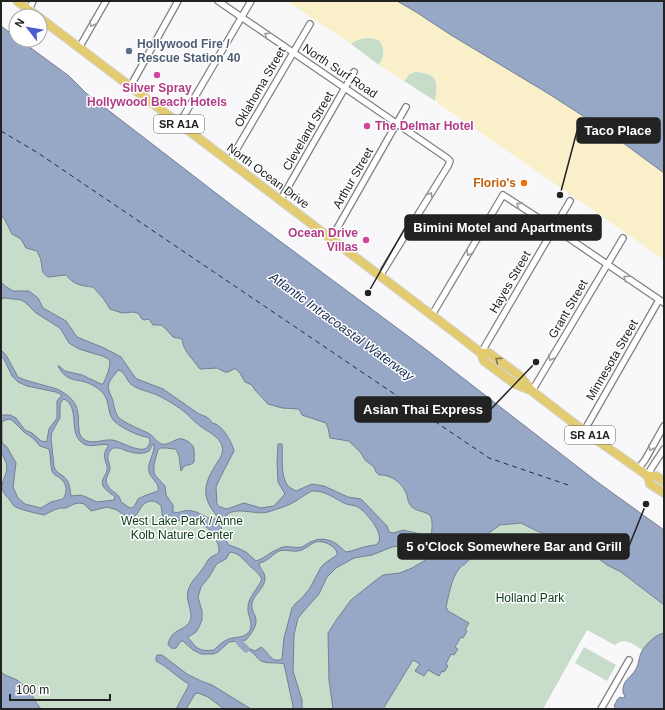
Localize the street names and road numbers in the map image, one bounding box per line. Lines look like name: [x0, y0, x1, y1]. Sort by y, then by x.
street label: North Surf Road: [300, 41, 380, 101]
street label: Oklahoma Street: [231, 44, 289, 129]
street label: Cleveland Street: [280, 89, 337, 173]
road number: SR A1A: [154, 115, 204, 133]
street label: North Ocean Drive: [224, 141, 312, 212]
street label: Arthur Street: [330, 144, 376, 211]
street label: Hayes Street: [487, 248, 534, 316]
street label: Grant Street: [546, 277, 591, 341]
street label: Minnesota Street: [583, 317, 641, 403]
road number: SR A1A: [565, 426, 615, 444]

